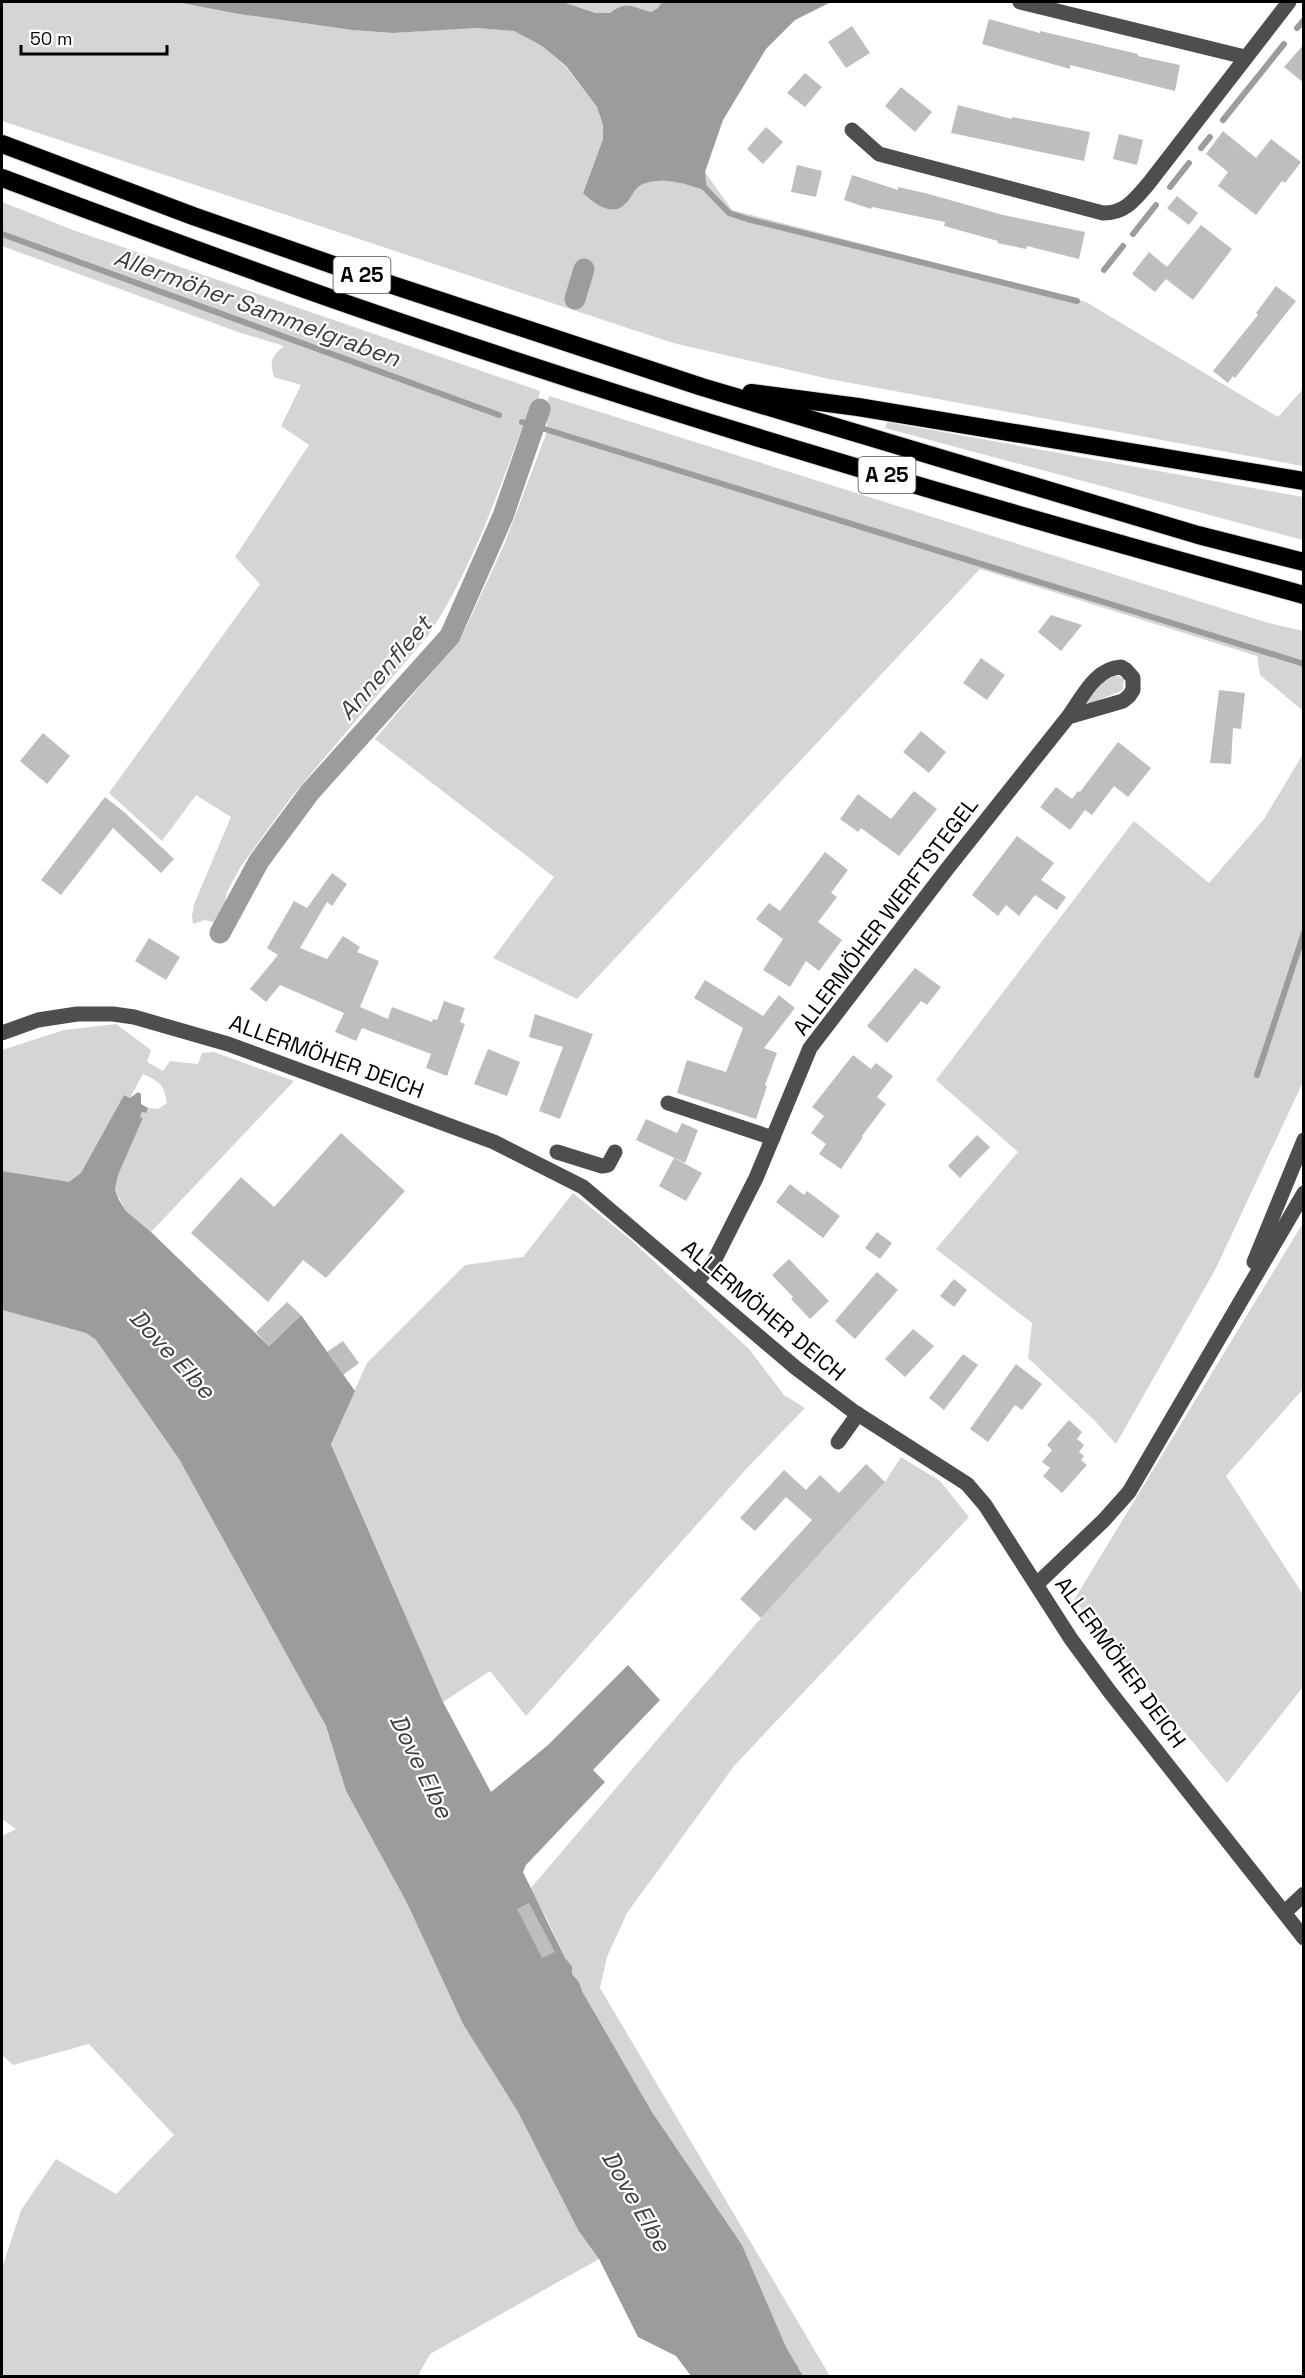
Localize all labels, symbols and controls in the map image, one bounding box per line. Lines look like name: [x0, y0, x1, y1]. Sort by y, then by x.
scale bar: [21, 18, 166, 56]
text: 50 m: [30, 27, 72, 50]
water label: Allermöher Sammelgraben: [110, 241, 405, 374]
road number: A 25: [334, 257, 391, 293]
road number: A 25: [858, 457, 916, 493]
water label: Annenfleet: [331, 608, 440, 726]
street label: ALLERMÖHER WERFTSTEGEL: [786, 791, 984, 1041]
street label: ALLERMÖHER DEICH: [226, 1008, 428, 1104]
street label: ALLERMÖHER DEICH: [676, 1233, 852, 1387]
water label: Dove Elbe: [123, 1302, 222, 1406]
street label: ALLERMÖHER DEICH: [1049, 1571, 1193, 1753]
water label: Dove Elbe: [383, 1709, 460, 1824]
water label: Dove Elbe: [595, 2144, 678, 2258]

